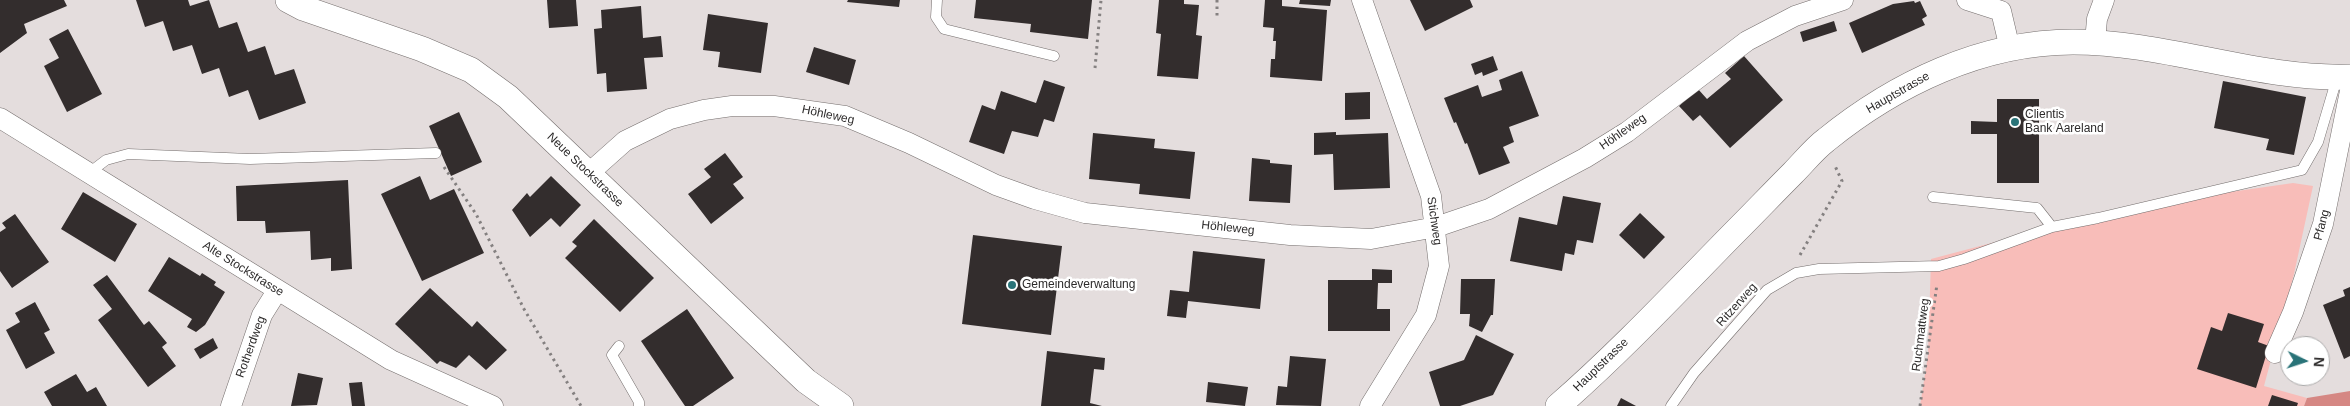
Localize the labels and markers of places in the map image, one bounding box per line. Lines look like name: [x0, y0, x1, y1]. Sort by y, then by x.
place label: Clientis Bank Aareland: [2025, 108, 2104, 136]
marker: Clientis Bank Aareland: [2009, 116, 2021, 128]
place label: Gemeindeverwaltung: [1022, 278, 1135, 292]
marker: Gemeindeverwaltung: [1006, 279, 1018, 291]

